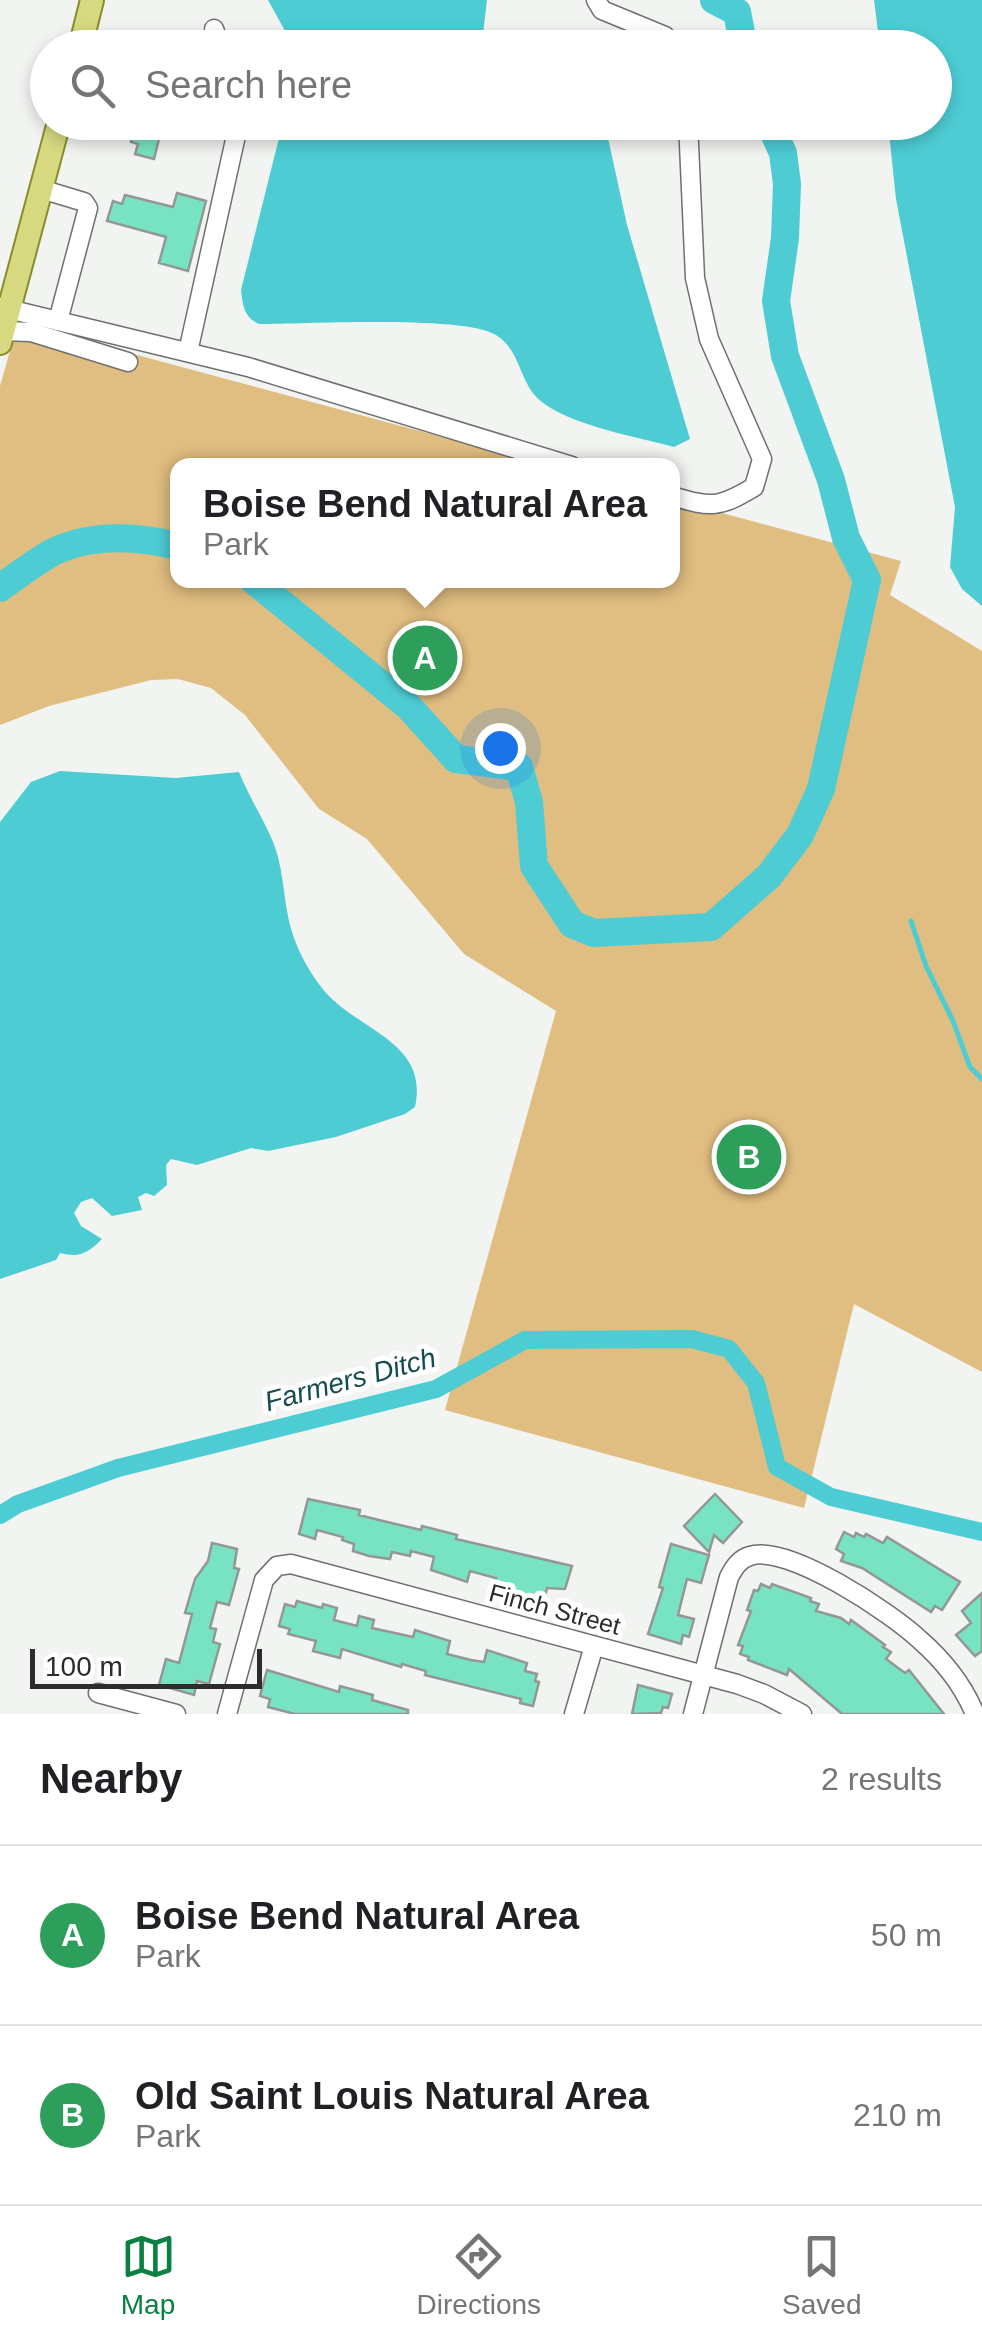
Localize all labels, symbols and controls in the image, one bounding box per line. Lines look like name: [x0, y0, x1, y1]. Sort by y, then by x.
search box: [30, 30, 952, 140]
icon: search: [65, 58, 120, 113]
text: Search here: [145, 64, 352, 106]
popup: [170, 458, 680, 588]
text: Boise Bend Natural Area: [203, 483, 647, 525]
text: Park: [203, 526, 269, 562]
pin: A: [392, 620, 458, 696]
your location: [475, 723, 526, 774]
pin: B: [716, 1120, 782, 1194]
water label: Farmers Ditch: [261, 1342, 439, 1417]
street label: Finch Street: [486, 1578, 624, 1640]
scale bar: [30, 1644, 262, 1688]
text: 100 m: [45, 1651, 123, 1682]
text: Nearby: [40, 1755, 182, 1802]
text: 2 results: [821, 1761, 942, 1797]
text: Boise Bend Natural Area: [135, 1895, 579, 1937]
text: A: [61, 1917, 84, 1953]
text: 50 m: [871, 1917, 942, 1953]
text: Park: [135, 1938, 201, 1974]
text: Old Saint Louis Natural Area: [135, 2075, 649, 2117]
text: B: [61, 2097, 84, 2133]
text: 210 m: [853, 2097, 942, 2133]
text: Park: [135, 2118, 201, 2154]
tab: Map: [121, 2229, 176, 2321]
tab: Directions: [417, 2229, 541, 2321]
tab: Saved: [782, 2229, 861, 2321]

